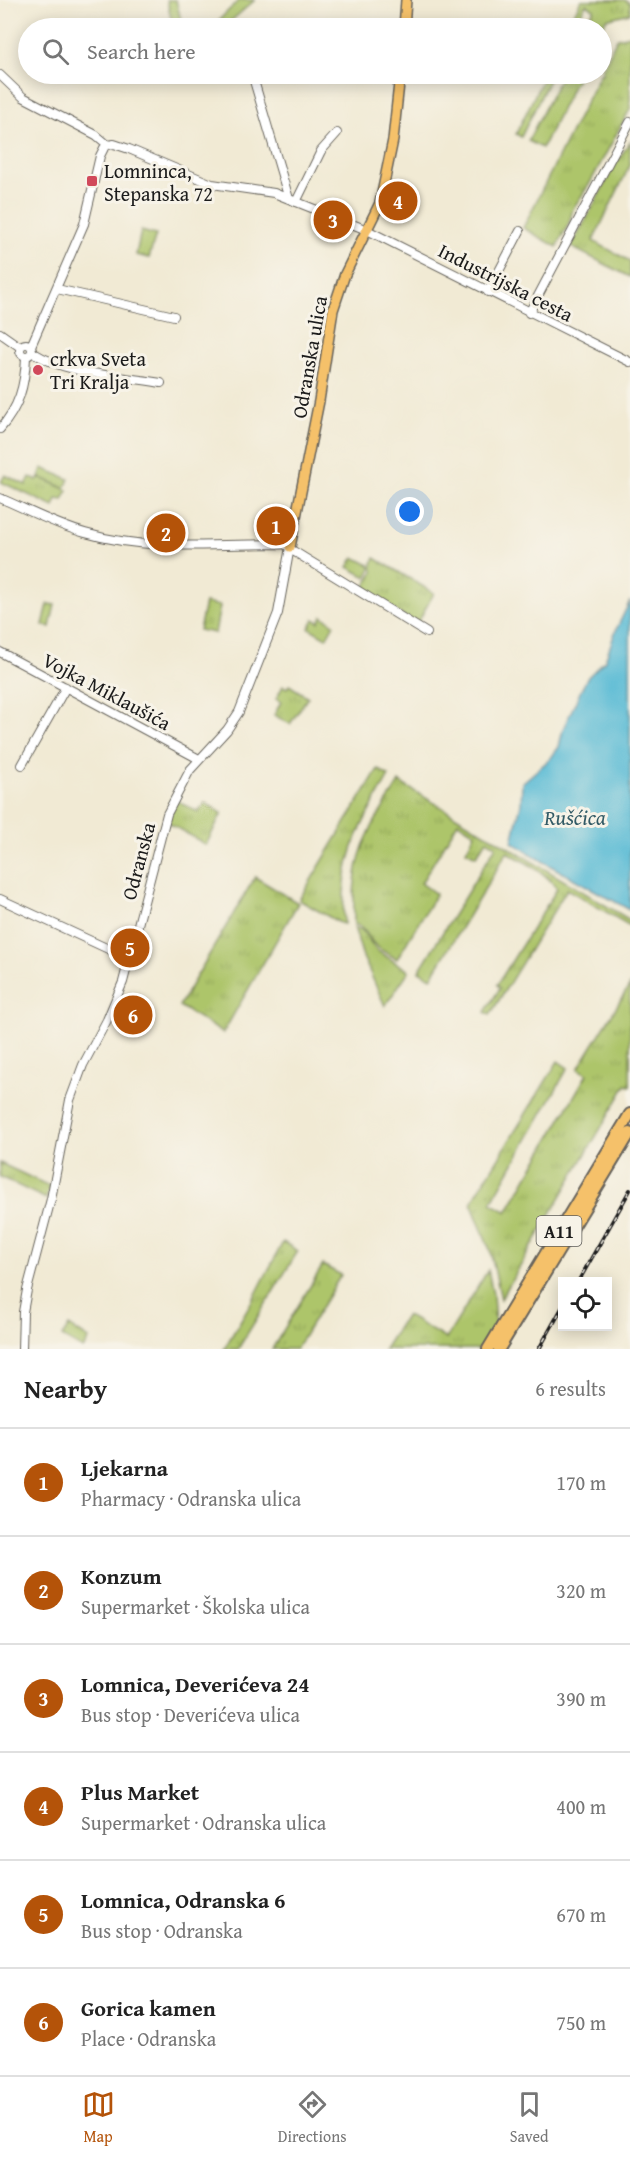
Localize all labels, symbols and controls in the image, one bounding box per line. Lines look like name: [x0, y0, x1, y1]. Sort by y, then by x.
search box: [18, 18, 612, 84]
icon: search: [39, 35, 72, 68]
text: Search here: [87, 35, 196, 67]
place label: Lomninca, Stepanska 72: [104, 156, 213, 208]
marker: Lomninca, Stepanska 72: [85, 174, 99, 188]
pin: 4: [378, 178, 418, 224]
pin: 3: [314, 198, 352, 242]
street label: Industrijska cesta: [434, 236, 579, 329]
street label: Odranska ulica: [284, 293, 334, 421]
place label: crkva Sveta Tri Kralja: [50, 344, 146, 396]
marker: crkva Sveta Tri Kralja: [31, 363, 45, 377]
your location: [395, 497, 424, 526]
pin: 1: [256, 504, 296, 548]
pin: 2: [146, 510, 186, 556]
street label: Vojka Miklaušića: [38, 645, 177, 737]
water label: Rušćica: [543, 802, 606, 833]
street label: Odranska: [114, 819, 162, 903]
pin: 5: [110, 926, 150, 970]
pin: 6: [114, 992, 152, 1038]
road number: A11: [536, 1216, 582, 1246]
map controls: [558, 1277, 612, 1331]
button: locate: [558, 1277, 612, 1331]
text: Nearby: [24, 1369, 107, 1408]
text: 6 results: [535, 1374, 606, 1403]
text: Ljekarna: [81, 1452, 168, 1484]
text: 1: [38, 1468, 49, 1497]
text: 170 m: [556, 1468, 606, 1497]
text: Pharmacy · Odranska ulica: [81, 1484, 301, 1513]
text: Konzum: [81, 1560, 162, 1592]
text: 2: [38, 1576, 49, 1605]
text: 320 m: [556, 1576, 606, 1605]
text: Supermarket · Školska ulica: [81, 1592, 310, 1621]
text: Lomnica, Deverićeva 24: [81, 1668, 310, 1700]
text: 3: [38, 1684, 49, 1713]
text: 390 m: [556, 1684, 606, 1713]
text: Bus stop · Deverićeva ulica: [81, 1700, 300, 1729]
text: Plus Market: [81, 1776, 199, 1808]
text: 4: [38, 1792, 49, 1821]
text: 400 m: [556, 1792, 606, 1821]
text: Supermarket · Odranska ulica: [81, 1808, 326, 1837]
text: Lomnica, Odranska 6: [81, 1884, 285, 1916]
text: 5: [38, 1900, 49, 1929]
text: 670 m: [556, 1900, 606, 1929]
text: Bus stop · Odranska: [81, 1916, 243, 1945]
text: Gorica kamen: [81, 1992, 216, 2024]
text: 6: [38, 2008, 49, 2037]
text: 750 m: [556, 2008, 606, 2037]
text: Place · Odranska: [81, 2024, 216, 2053]
tab: Map: [82, 2088, 115, 2148]
tab: Directions: [278, 2088, 347, 2148]
tab: Saved: [510, 2088, 548, 2148]

